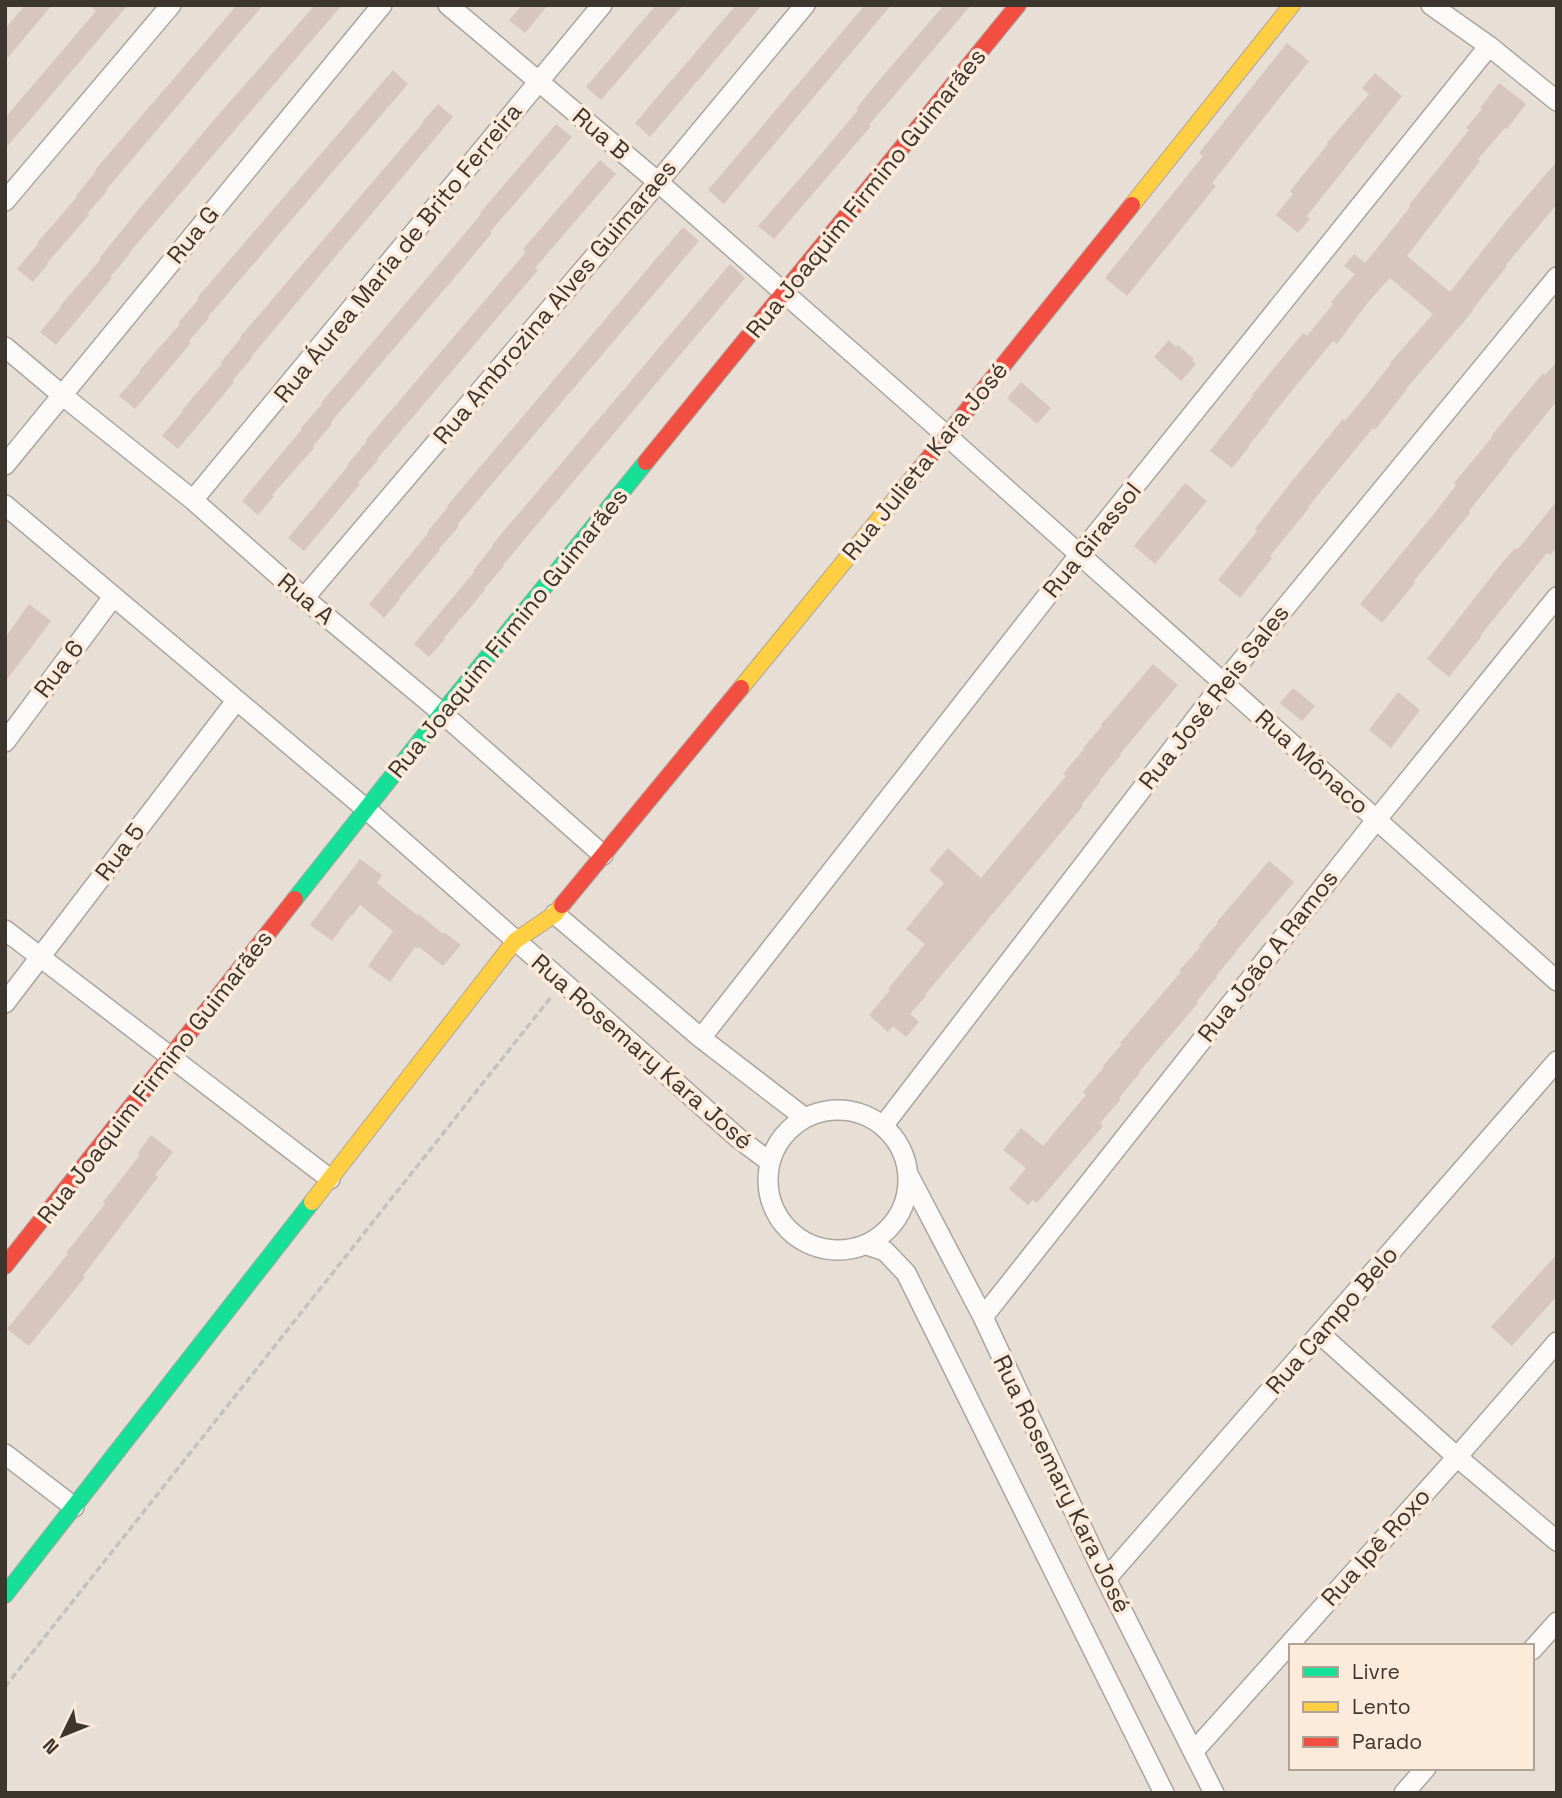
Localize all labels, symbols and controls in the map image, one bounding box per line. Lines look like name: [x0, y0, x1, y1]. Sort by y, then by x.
street label: Rua Joaquim Firmino Guimarães: [739, 41, 992, 344]
street label: Rua Áurea Maria de Brito Ferreira: [267, 96, 528, 409]
street label: Rua B: [566, 101, 636, 167]
street label: Rua Ambrozina Alves Guimaraes: [426, 153, 683, 451]
street label: Rua G: [160, 199, 225, 270]
street label: Rua Julieta Kara José: [835, 355, 1014, 566]
street label: Rua Girassol: [1036, 476, 1148, 604]
street label: Rua Joaquim Firmino Guimarães: [381, 481, 634, 784]
street label: Rua A: [272, 566, 341, 631]
street label: Rua José Reis Sales: [1132, 598, 1296, 796]
street label: Rua 6: [27, 634, 90, 704]
street label: Rua Mônaco: [1249, 702, 1376, 821]
street label: Rua 5: [88, 817, 151, 887]
street label: Rua João A Ramos: [1191, 863, 1345, 1048]
street label: Rua Joaquim Firmino Guimarães: [30, 924, 279, 1230]
street label: Rua Rosemary Kara José: [525, 947, 759, 1156]
street label: Rua Campo Belo: [1259, 1239, 1405, 1400]
street label: Rua Rosemary Kara José: [986, 1350, 1138, 1618]
street label: Rua Ipê Roxo: [1314, 1481, 1437, 1612]
legend: [1289, 1644, 1534, 1770]
text: Livre: [1352, 1658, 1400, 1685]
text: Lento: [1352, 1693, 1411, 1720]
north arrow: [28, 1700, 98, 1770]
text: Parado: [1352, 1728, 1422, 1755]
text: N: [37, 1733, 64, 1759]

